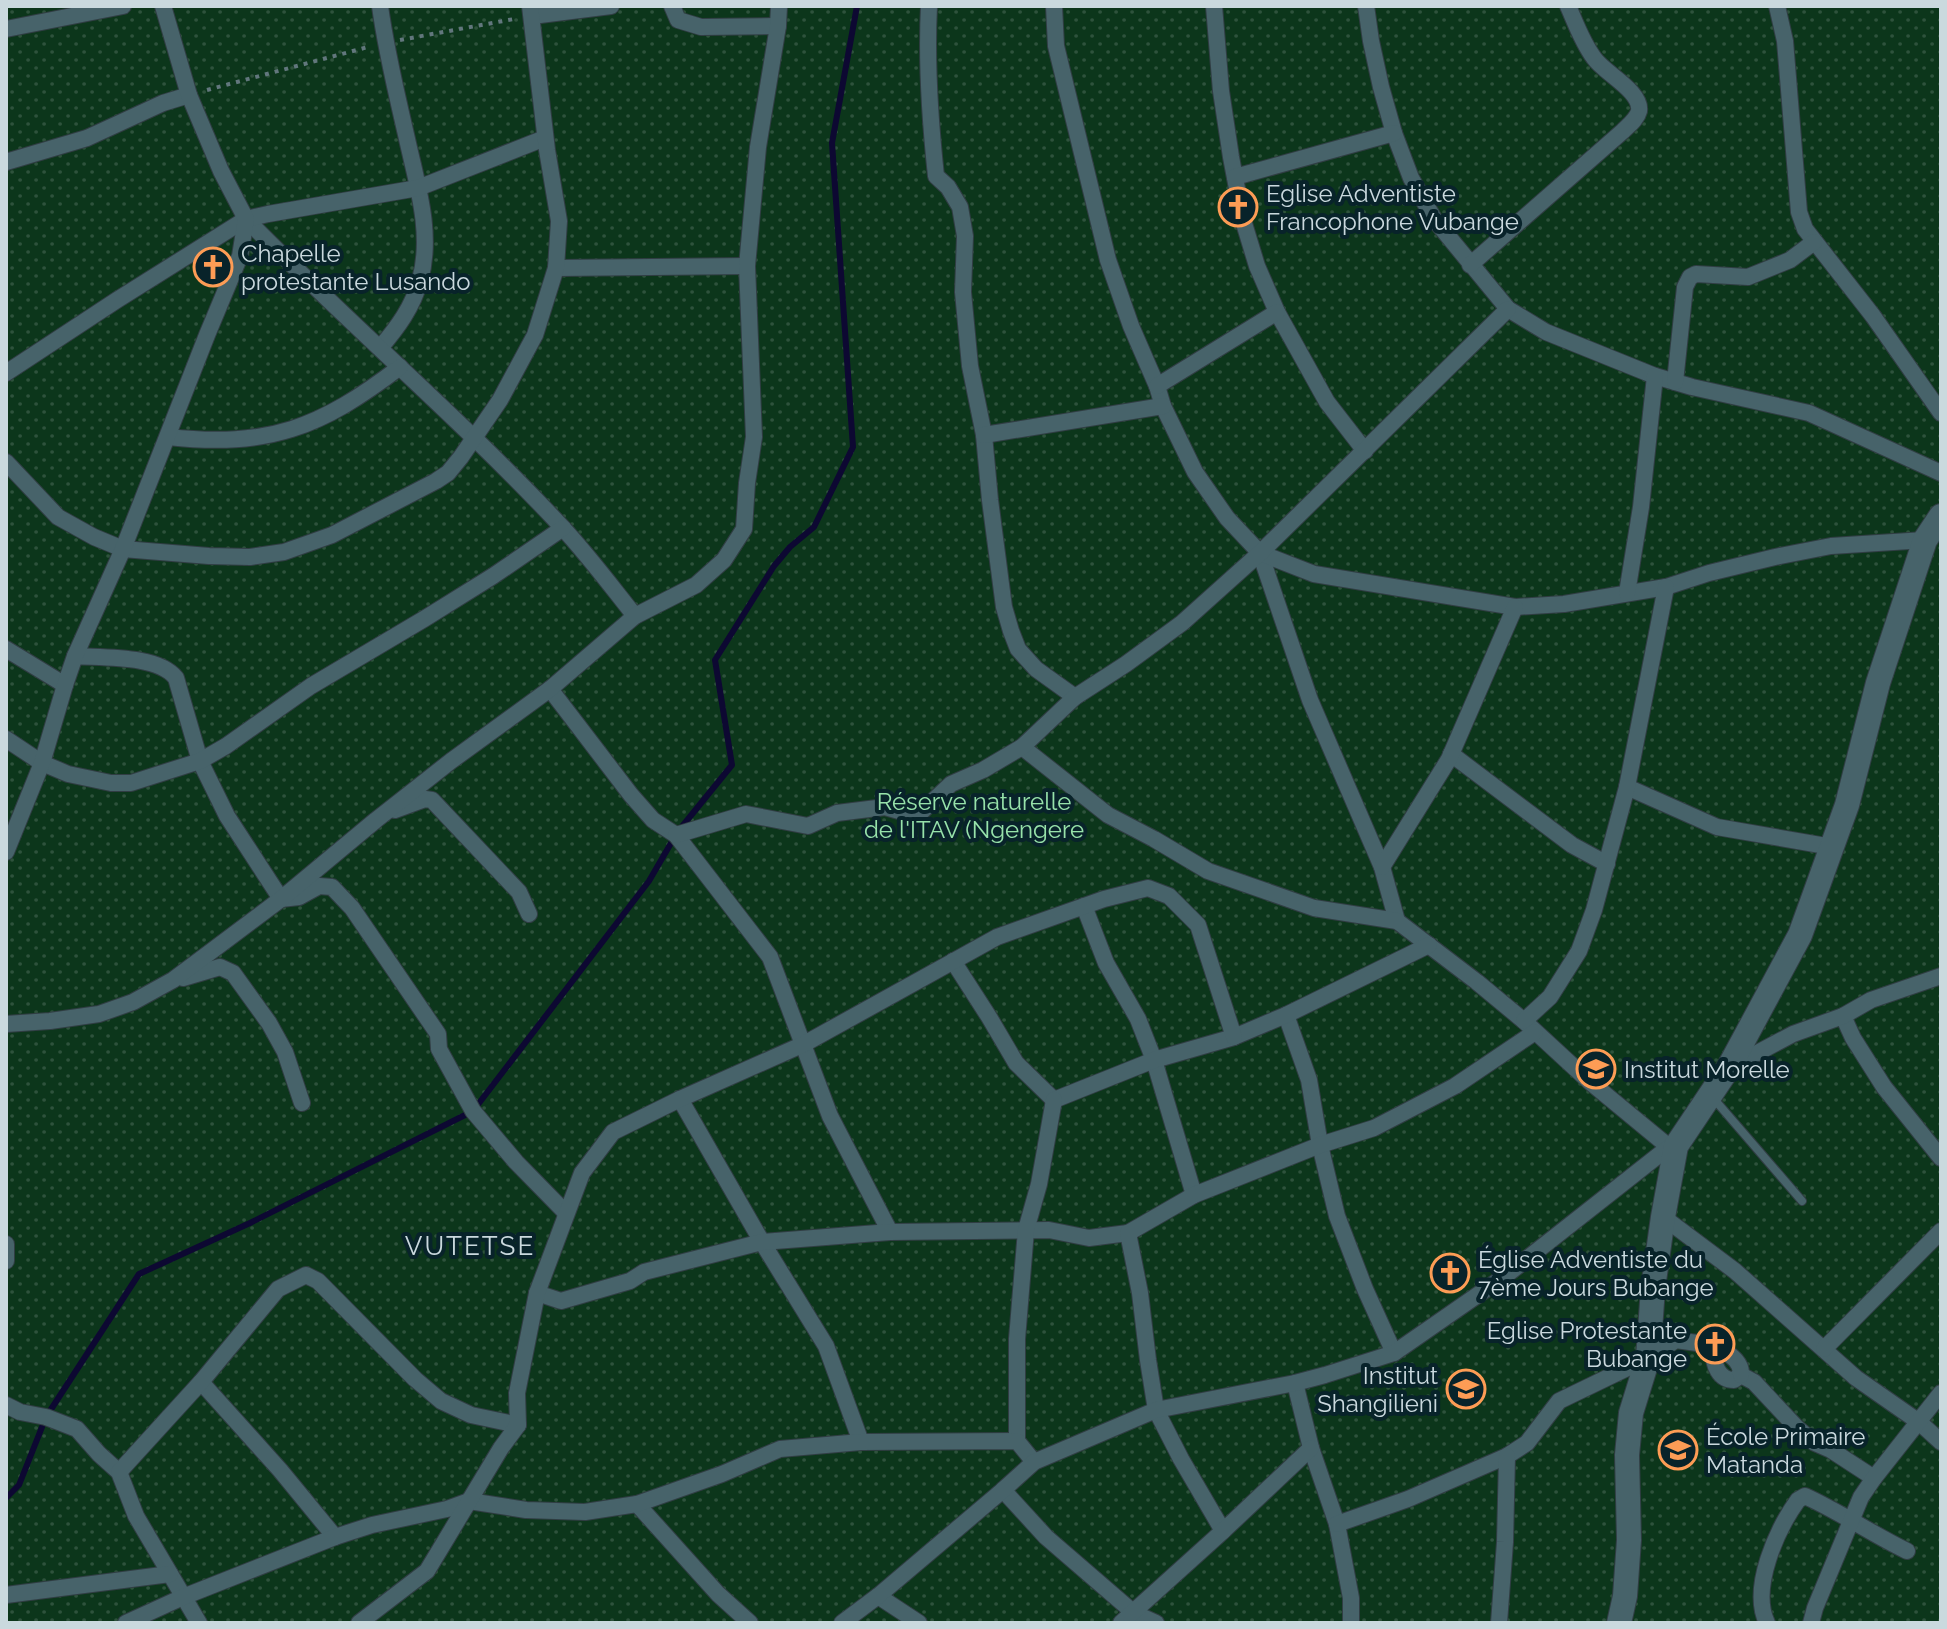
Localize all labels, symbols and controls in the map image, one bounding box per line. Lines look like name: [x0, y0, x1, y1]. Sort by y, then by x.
place label: Eglise Adventiste Francophone Vubange: [1266, 179, 1519, 236]
church icon: Eglise Adventiste Francophone Vubange: [1217, 186, 1259, 228]
place label: Chapelle protestante Lusando: [241, 239, 471, 296]
church icon: Chapelle protestante Lusando: [192, 246, 234, 288]
park label: Réserve naturelle de l'ITAV (Ngengere: [864, 787, 1084, 844]
school or university icon: Institut Morelle: [1575, 1048, 1617, 1090]
place label: Institut Morelle: [1624, 1055, 1790, 1084]
district label: VUTETSE: [405, 1231, 535, 1261]
place label: Église Adventiste du 7ème Jours Bubange: [1478, 1245, 1714, 1302]
church icon: Église Adventiste du 7ème Jours Bubange: [1429, 1252, 1471, 1294]
place label: Eglise Protestante Bubange: [1487, 1316, 1687, 1373]
church icon: Eglise Protestante Bubange: [1694, 1323, 1736, 1365]
place label: Institut Shangilieni: [1317, 1361, 1438, 1418]
school or university icon: Institut Shangilieni: [1445, 1368, 1487, 1410]
place label: École Primaire Matanda: [1706, 1422, 1865, 1479]
school or university icon: École Primaire Matanda: [1657, 1429, 1699, 1471]

